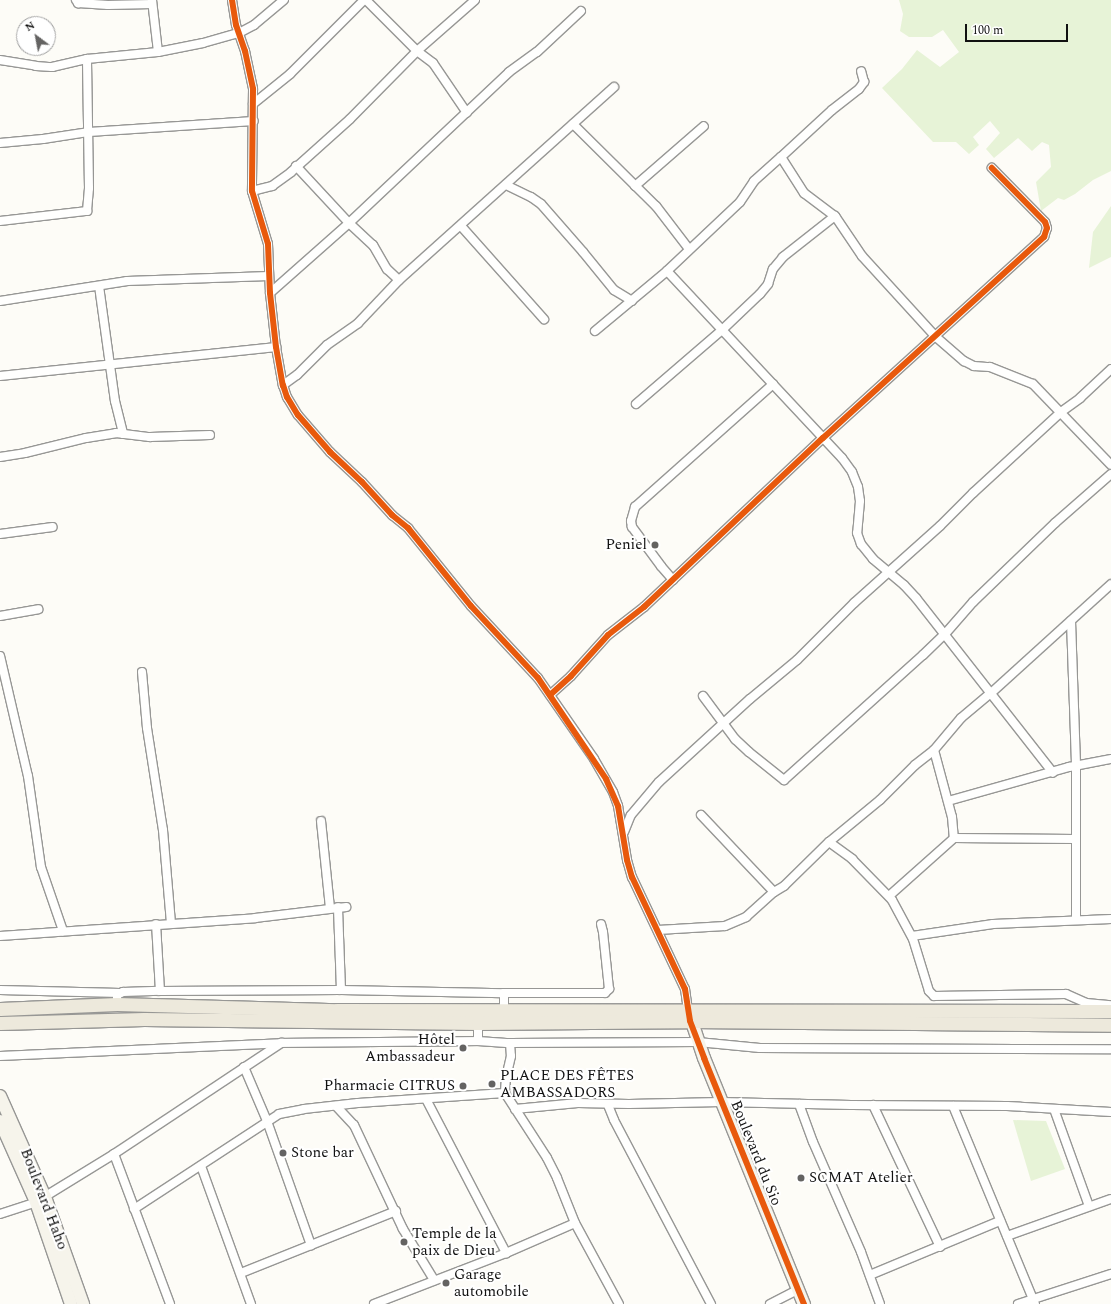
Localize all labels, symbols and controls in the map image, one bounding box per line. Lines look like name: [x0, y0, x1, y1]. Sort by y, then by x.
north arrow: [16, 16, 56, 56]
scale bar: [967, 16, 1070, 42]
text: N: [22, 17, 38, 36]
text: 100 m: [972, 21, 1003, 40]
place label: Peniel: [605, 536, 647, 554]
marker: Peniel: [650, 540, 660, 550]
place label: Hôtel Ambassadeur: [365, 1030, 455, 1065]
marker: Hôtel Ambassadeur: [458, 1043, 468, 1053]
place label: PLACE DES FÊTES AMBASSADORS: [500, 1066, 634, 1101]
place label: Pharmacie CITRUS: [324, 1077, 455, 1095]
marker: PLACE DES FÊTES AMBASSADORS: [487, 1079, 497, 1089]
marker: Pharmacie CITRUS: [458, 1081, 468, 1091]
street label: Boulevard du Sio: [727, 1098, 785, 1208]
place label: Stone bar: [291, 1144, 354, 1162]
street label: Boulevard Haho: [16, 1146, 72, 1252]
marker: Stone bar: [278, 1148, 288, 1158]
place label: SCMAT Atelier: [809, 1169, 913, 1187]
marker: SCMAT Atelier: [796, 1173, 806, 1183]
place label: Temple de la paix de Dieu: [412, 1224, 497, 1259]
marker: Temple de la paix de Dieu: [399, 1237, 409, 1247]
place label: Garage automobile: [454, 1265, 529, 1300]
marker: Garage automobile: [441, 1278, 451, 1288]

